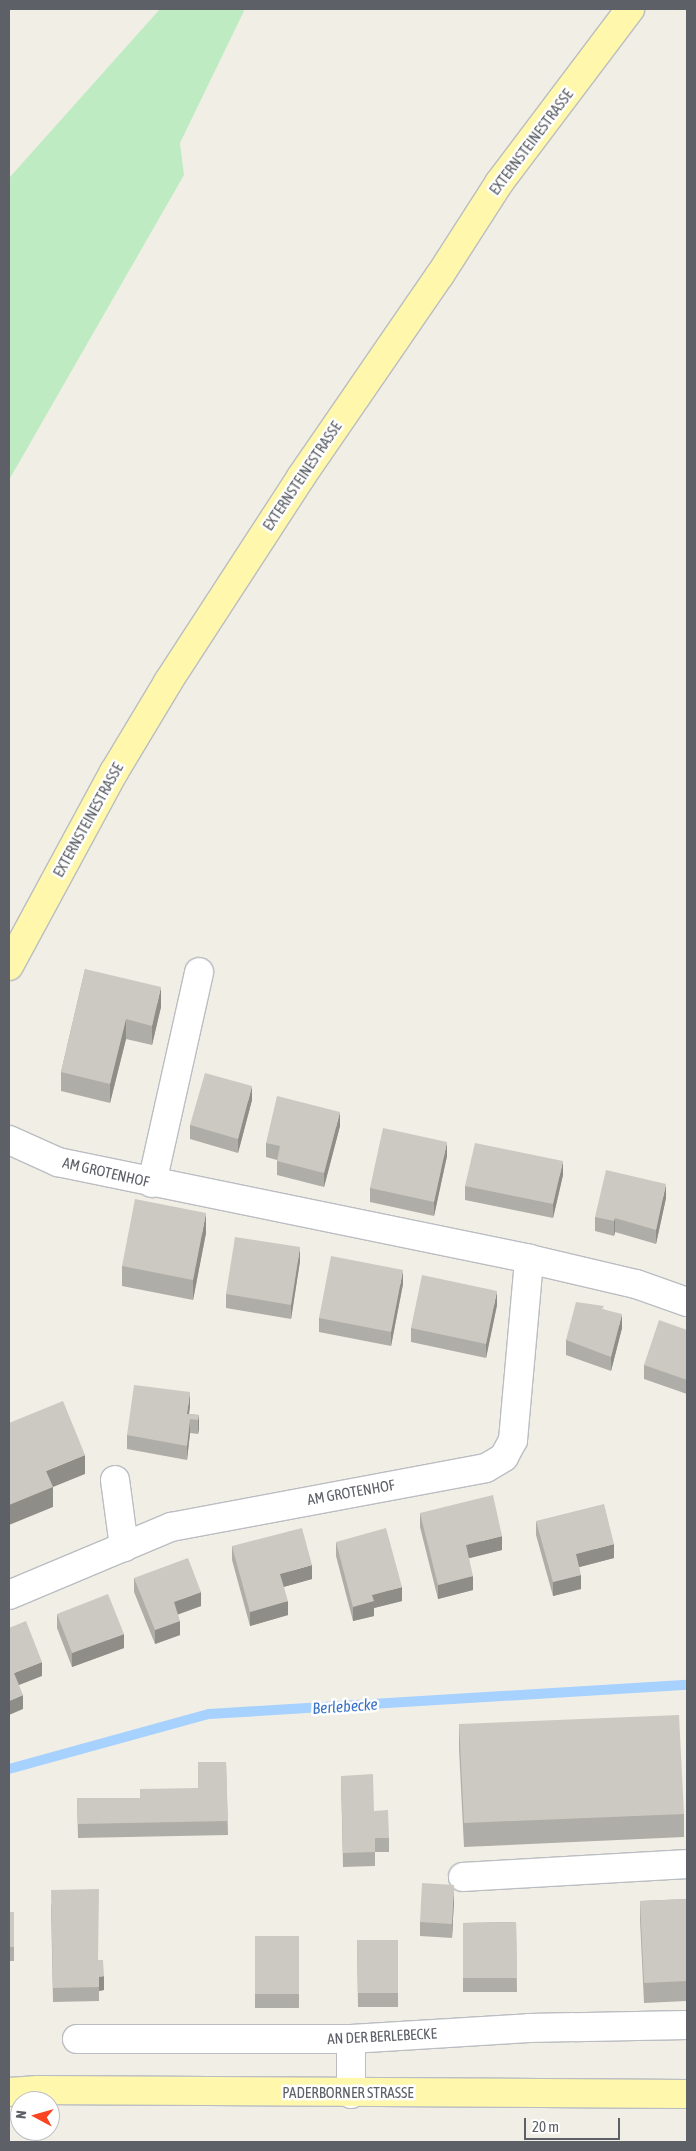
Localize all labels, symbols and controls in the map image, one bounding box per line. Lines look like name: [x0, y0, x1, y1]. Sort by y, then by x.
street label: EXTERNSTEINESTRASSE: [485, 86, 577, 198]
street label: EXTERNSTEINESTRASSE: [259, 418, 345, 534]
street label: EXTERNSTEINESTRASSE: [49, 760, 127, 880]
street label: AM GROTENHOF: [61, 1153, 151, 1191]
street label: AM GROTENHOF: [306, 1475, 396, 1509]
water label: Berlebecke: [312, 1694, 378, 1718]
street label: AN DER BERLEBECKE: [327, 2024, 437, 2048]
street label: PADERBORNER STRASSE: [282, 2084, 414, 2102]
north arrow: [10, 2091, 60, 2141]
scale bar: [526, 2108, 622, 2140]
text: N: [13, 2110, 29, 2119]
text: 20 m: [532, 2118, 559, 2135]

